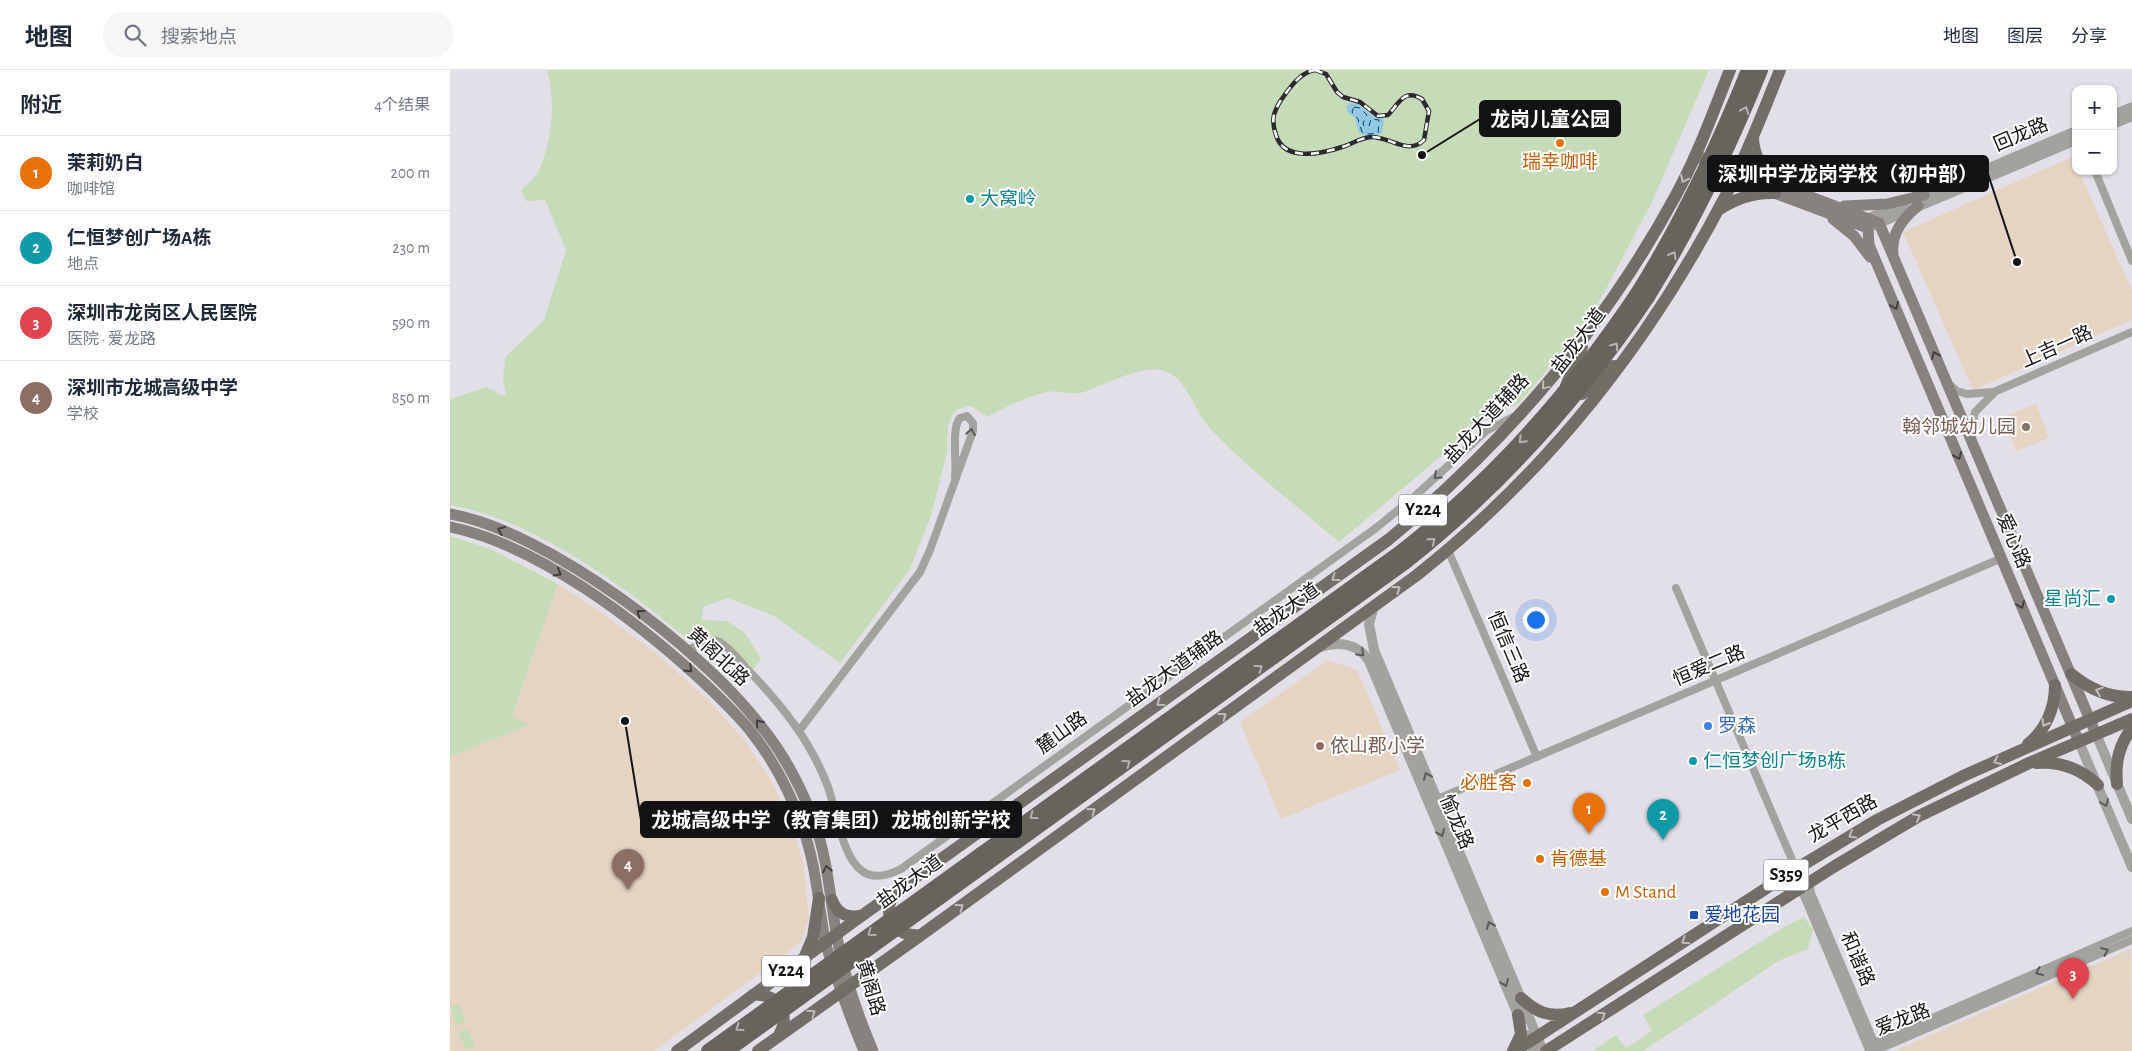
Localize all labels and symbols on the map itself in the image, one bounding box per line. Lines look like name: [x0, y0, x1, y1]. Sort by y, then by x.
callout: 龙岗儿童公园: [1480, 101, 1620, 136]
one-way arrow: [1738, 106, 1749, 115]
text: 龙岗儿童公园: [1490, 108, 1610, 130]
street label: 回龙路: [1991, 114, 2051, 155]
marker: 瑞幸咖啡: [1554, 137, 1566, 149]
place label: 瑞幸咖啡: [1522, 151, 1598, 172]
callout: 深圳中学龙岗学校（初中部）: [1708, 156, 1988, 191]
text: 深圳中学龙岗学校（初中部）: [1718, 163, 1978, 185]
one-way arrow: [1680, 174, 1690, 183]
place label: 大窝岭: [980, 188, 1037, 209]
marker: 大窝岭: [964, 193, 976, 205]
one-way arrow: [1667, 252, 1677, 261]
one-way arrow: [1888, 301, 1899, 310]
street label: 盐龙大道: [1548, 304, 1609, 377]
street label: 上吉一路: [2018, 322, 2096, 371]
one-way arrow: [1609, 342, 1618, 352]
one-way arrow: [1931, 351, 1942, 360]
street label: 盐龙大道辅路: [1440, 370, 1533, 467]
one-way arrow: [1541, 381, 1550, 390]
place label: 翰邻城幼儿园: [1902, 416, 2016, 437]
marker: 翰邻城幼儿园: [2020, 421, 2032, 433]
one-way arrow: [966, 427, 976, 436]
one-way arrow: [1519, 435, 1528, 444]
one-way arrow: [1952, 451, 1962, 460]
one-way arrow: [1434, 470, 1443, 479]
road number: Y224: [1399, 494, 1447, 526]
street label: 爱心路: [1993, 511, 2034, 571]
one-way arrow: [497, 525, 505, 535]
one-way arrow: [1427, 538, 1436, 547]
one-way arrow: [553, 567, 562, 577]
one-way arrow: [1331, 572, 1341, 581]
street label: 盐龙大道: [1250, 579, 1323, 640]
one-way arrow: [1391, 586, 1401, 595]
place label: 星尚汇: [2044, 588, 2101, 609]
marker: 星尚汇: [2105, 593, 2117, 605]
one-way arrow: [2015, 600, 2026, 609]
your location: [1523, 607, 1549, 633]
street label: 恒信三路: [1484, 608, 1533, 686]
one-way arrow: [637, 610, 646, 618]
street label: 黄阁北路: [684, 623, 754, 690]
street label: 盐龙大道辅路: [1123, 627, 1227, 710]
street label: 恒爱二路: [1670, 641, 1748, 690]
one-way arrow: [1356, 648, 1365, 657]
one-way arrow: [684, 663, 693, 672]
one-way arrow: [1253, 665, 1263, 674]
one-way arrow: [2096, 687, 2104, 697]
one-way arrow: [1156, 697, 1166, 706]
street label: 麓山路: [1032, 707, 1091, 757]
one-way arrow: [1217, 713, 1226, 721]
place label: 罗森: [1718, 715, 1756, 736]
one-way arrow: [2041, 718, 2051, 727]
one-way arrow: [756, 720, 764, 729]
marker: 罗森: [1702, 720, 1714, 732]
place label: 依山郡小学: [1330, 735, 1425, 756]
marker: 依山郡小学: [1314, 740, 1326, 752]
place label: 仁恒梦创广场B栋: [1703, 750, 1846, 771]
marker: 仁恒梦创广场B栋: [1687, 755, 1699, 767]
one-way arrow: [1993, 755, 2002, 766]
one-way arrow: [1121, 760, 1131, 769]
one-way arrow: [1423, 772, 1434, 781]
place label: 必胜客: [1460, 772, 1517, 793]
marker: 必胜客: [1521, 777, 1533, 789]
street label: 龙平西路: [1805, 791, 1881, 846]
street label: 愉龙路: [1436, 792, 1477, 852]
pin: 1: [1573, 793, 1605, 834]
one-way arrow: [2098, 798, 2109, 807]
pin: 2: [1647, 799, 1679, 840]
callout: 龙城高级中学（教育集团）龙城创新学校: [641, 802, 1021, 837]
one-way arrow: [1086, 808, 1096, 817]
text: 龙城高级中学（教育集团）龙城创新学校: [651, 809, 1011, 831]
one-way arrow: [1029, 810, 1039, 819]
one-way arrow: [1912, 814, 1921, 824]
one-way arrow: [1435, 828, 1446, 837]
one-way arrow: [1848, 828, 1857, 838]
pin: 4: [612, 849, 644, 890]
place label: 肯德基: [1550, 849, 1607, 869]
street label: 盐龙大道: [873, 851, 946, 912]
marker: 肯德基: [1534, 853, 1546, 865]
road number: S359: [1764, 860, 1808, 890]
one-way arrow: [822, 864, 832, 873]
place label: M Stand: [1615, 883, 1677, 902]
marker: M Stand: [1599, 886, 1611, 898]
one-way arrow: [954, 904, 963, 912]
place label: 爱地花园: [1704, 905, 1780, 925]
marker: 爱地花园: [1688, 909, 1700, 921]
one-way arrow: [1486, 922, 1496, 930]
one-way arrow: [867, 927, 877, 936]
street label: 和谐路: [1837, 929, 1878, 989]
one-way arrow: [1682, 934, 1691, 944]
one-way arrow: [2100, 947, 2109, 958]
road number: Y224: [762, 956, 810, 986]
street label: 黄阁路: [853, 957, 889, 1018]
pin: 3: [2057, 958, 2089, 999]
one-way arrow: [2035, 965, 2044, 976]
one-way arrow: [1498, 978, 1509, 987]
street label: 爱龙路: [1873, 1000, 1933, 1039]
one-way arrow: [806, 1010, 816, 1019]
one-way arrow: [1597, 1012, 1606, 1022]
one-way arrow: [736, 1023, 745, 1031]

